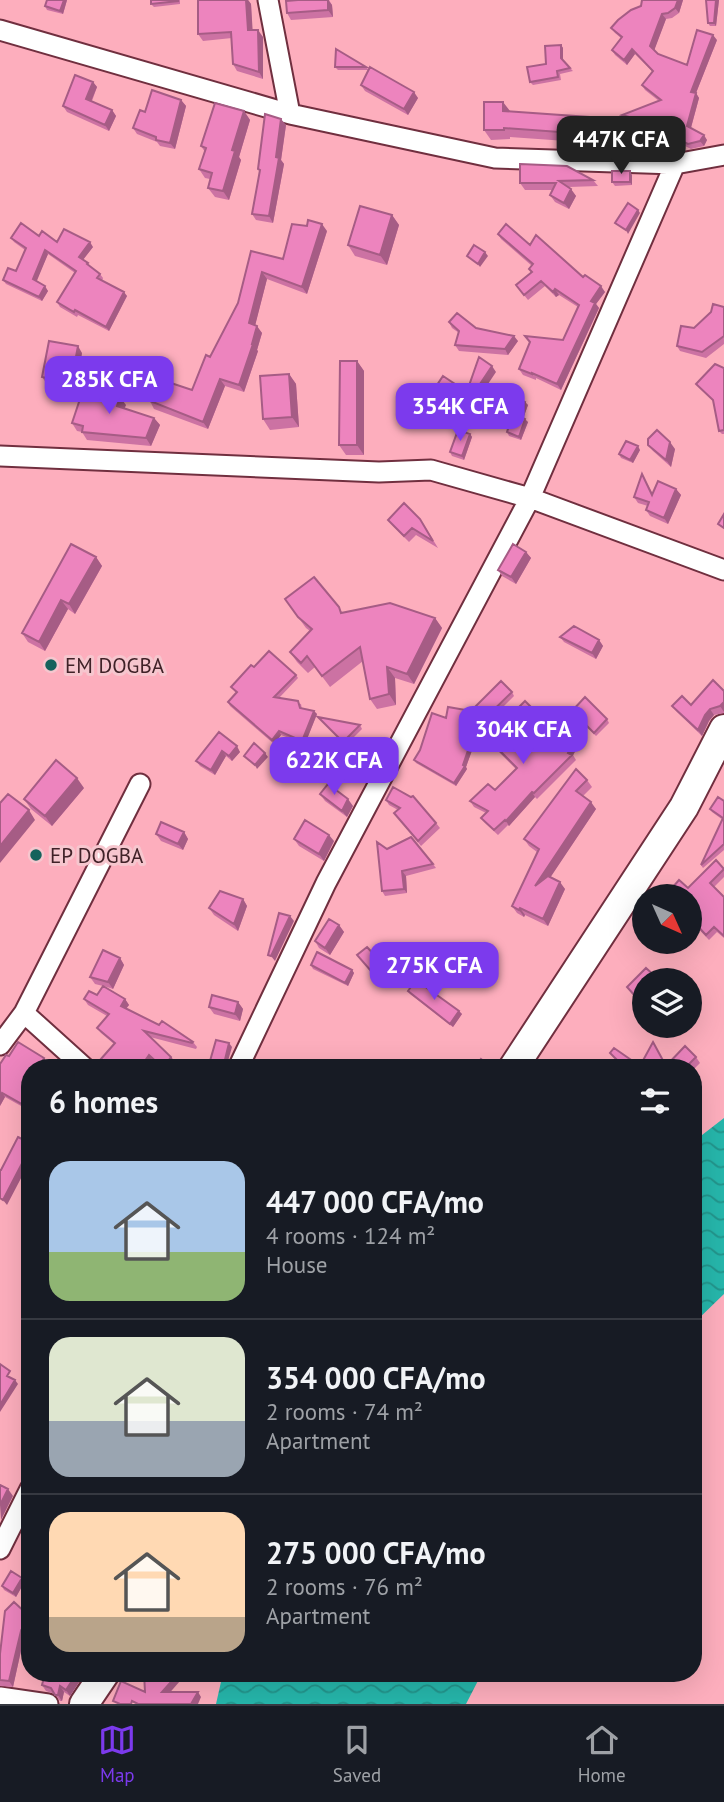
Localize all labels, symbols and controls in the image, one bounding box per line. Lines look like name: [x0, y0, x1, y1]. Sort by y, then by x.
pin: 447K CFA: [549, 116, 693, 176]
text: 447K CFA: [573, 124, 669, 153]
pin: 285K CFA: [37, 356, 181, 416]
text: 285K CFA: [61, 364, 157, 393]
pin: 354K CFA: [388, 384, 532, 443]
text: 354K CFA: [412, 391, 508, 420]
place label: EM DOGBA: [65, 652, 165, 679]
marker: EM DOGBA: [43, 657, 59, 673]
pin: 304K CFA: [451, 706, 595, 766]
text: 304K CFA: [475, 714, 571, 743]
pin: 622K CFA: [262, 738, 406, 797]
text: 622K CFA: [286, 745, 382, 774]
place label: EP DOGBA: [50, 842, 144, 869]
marker: EP DOGBA: [28, 847, 44, 863]
north arrow: [632, 884, 702, 954]
map controls: [632, 884, 702, 1038]
pin: 275K CFA: [362, 942, 506, 1002]
text: 275K CFA: [386, 950, 482, 979]
button: layers: [632, 968, 702, 1038]
text: 6 homes: [49, 1082, 158, 1121]
icon: filters: [636, 1082, 674, 1120]
text: 447 000 CFA/mo: [266, 1182, 484, 1221]
icon: home: [105, 1189, 189, 1273]
text: 4 rooms · 124 m²: [266, 1221, 435, 1250]
text: House: [266, 1250, 328, 1279]
text: 354 000 CFA/mo: [266, 1358, 486, 1397]
icon: home: [105, 1365, 189, 1449]
text: 2 rooms · 74 m²: [266, 1397, 423, 1426]
text: Apartment: [266, 1426, 370, 1455]
text: 275 000 CFA/mo: [266, 1533, 486, 1572]
icon: home: [105, 1540, 189, 1624]
text: 2 rooms · 76 m²: [266, 1572, 423, 1601]
text: Apartment: [266, 1601, 370, 1630]
tab: Map: [98, 1721, 136, 1787]
tab: Saved: [333, 1721, 381, 1787]
tab: Home: [578, 1721, 626, 1787]

